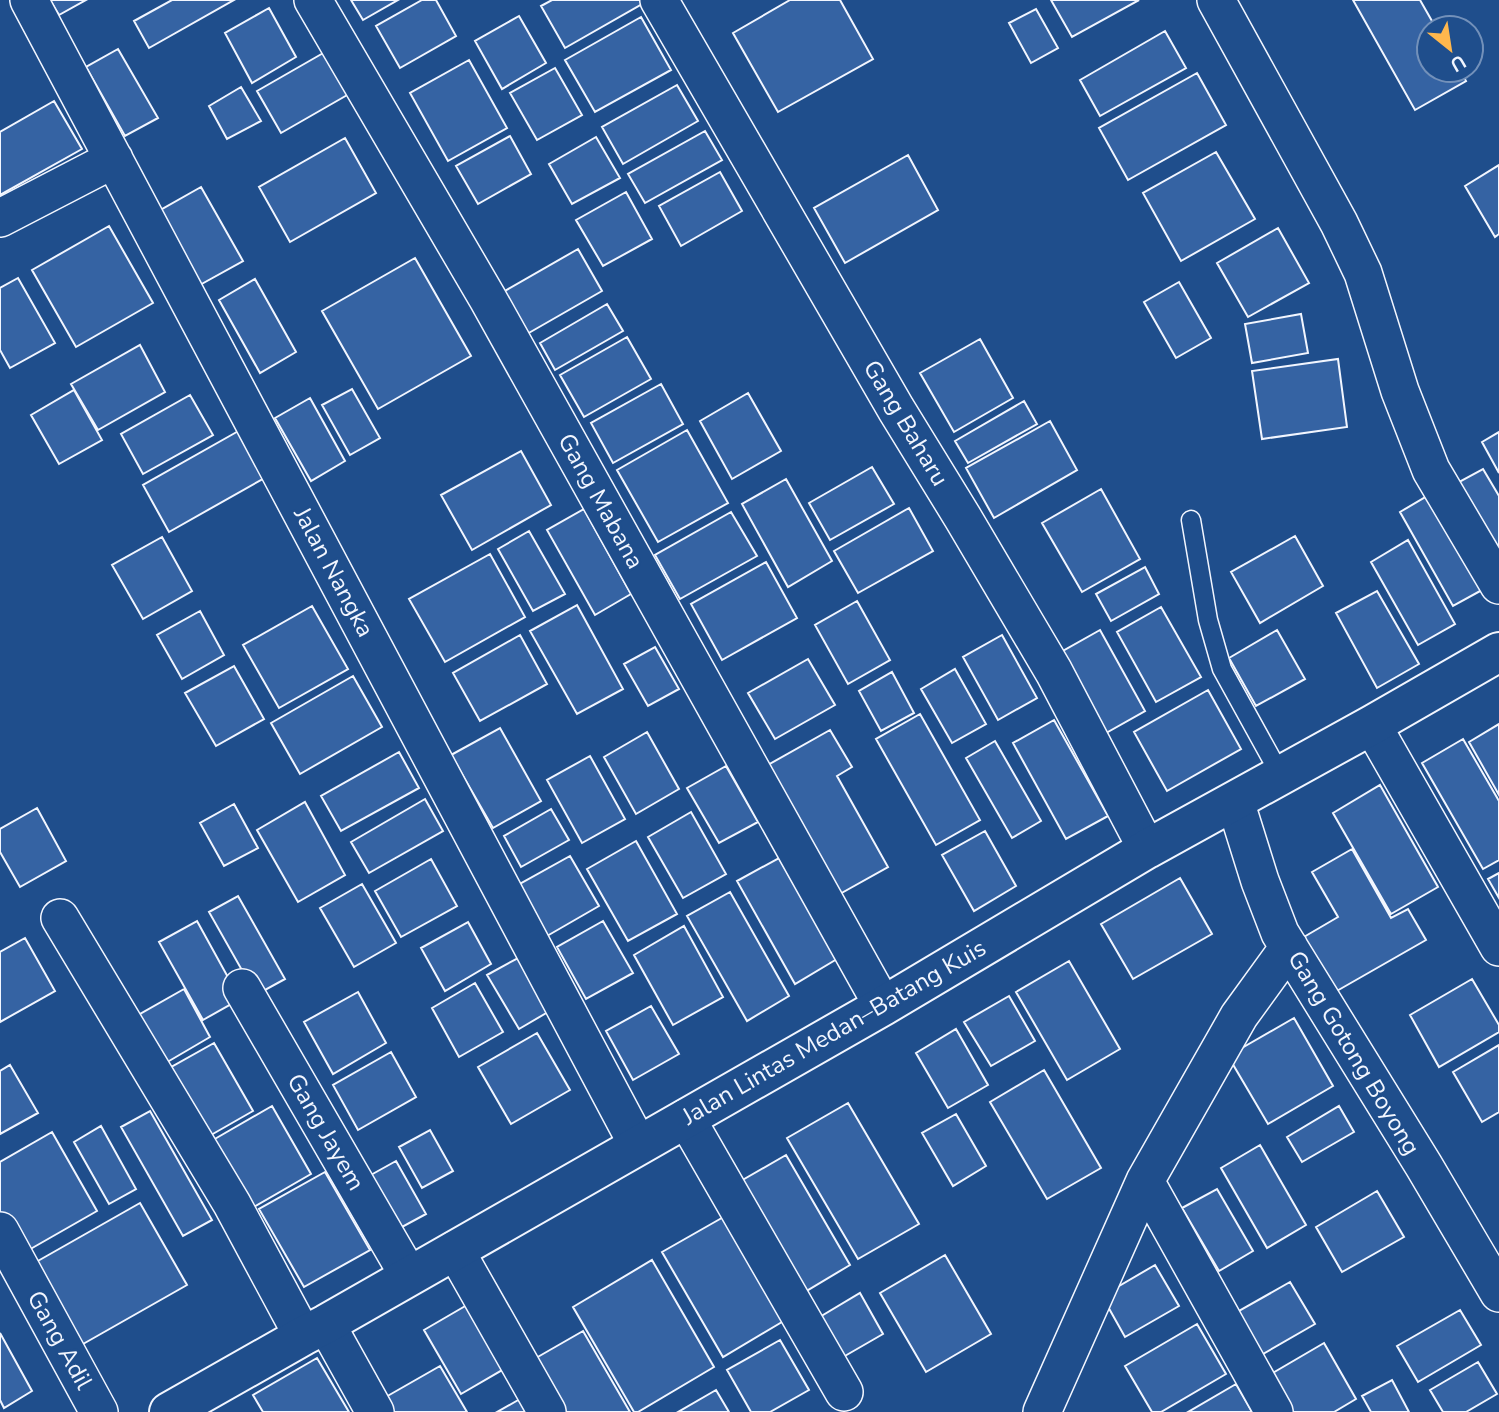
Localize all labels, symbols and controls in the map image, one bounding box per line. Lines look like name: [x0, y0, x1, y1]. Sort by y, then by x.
north arrow: [1415, 14, 1485, 84]
text: U: [1445, 48, 1471, 78]
street label: Gang Baharu: [856, 354, 956, 492]
street label: Gang Mabana: [551, 428, 651, 574]
street label: Jalan Nangka: [286, 501, 382, 643]
street label: Jalan Lintas Medan–Batang Kuis: [675, 932, 992, 1133]
street label: Gang Gotong Boyong: [1280, 945, 1428, 1161]
street label: Gang Jayem: [280, 1068, 372, 1196]
street label: Gang Adil: [20, 1285, 100, 1395]

